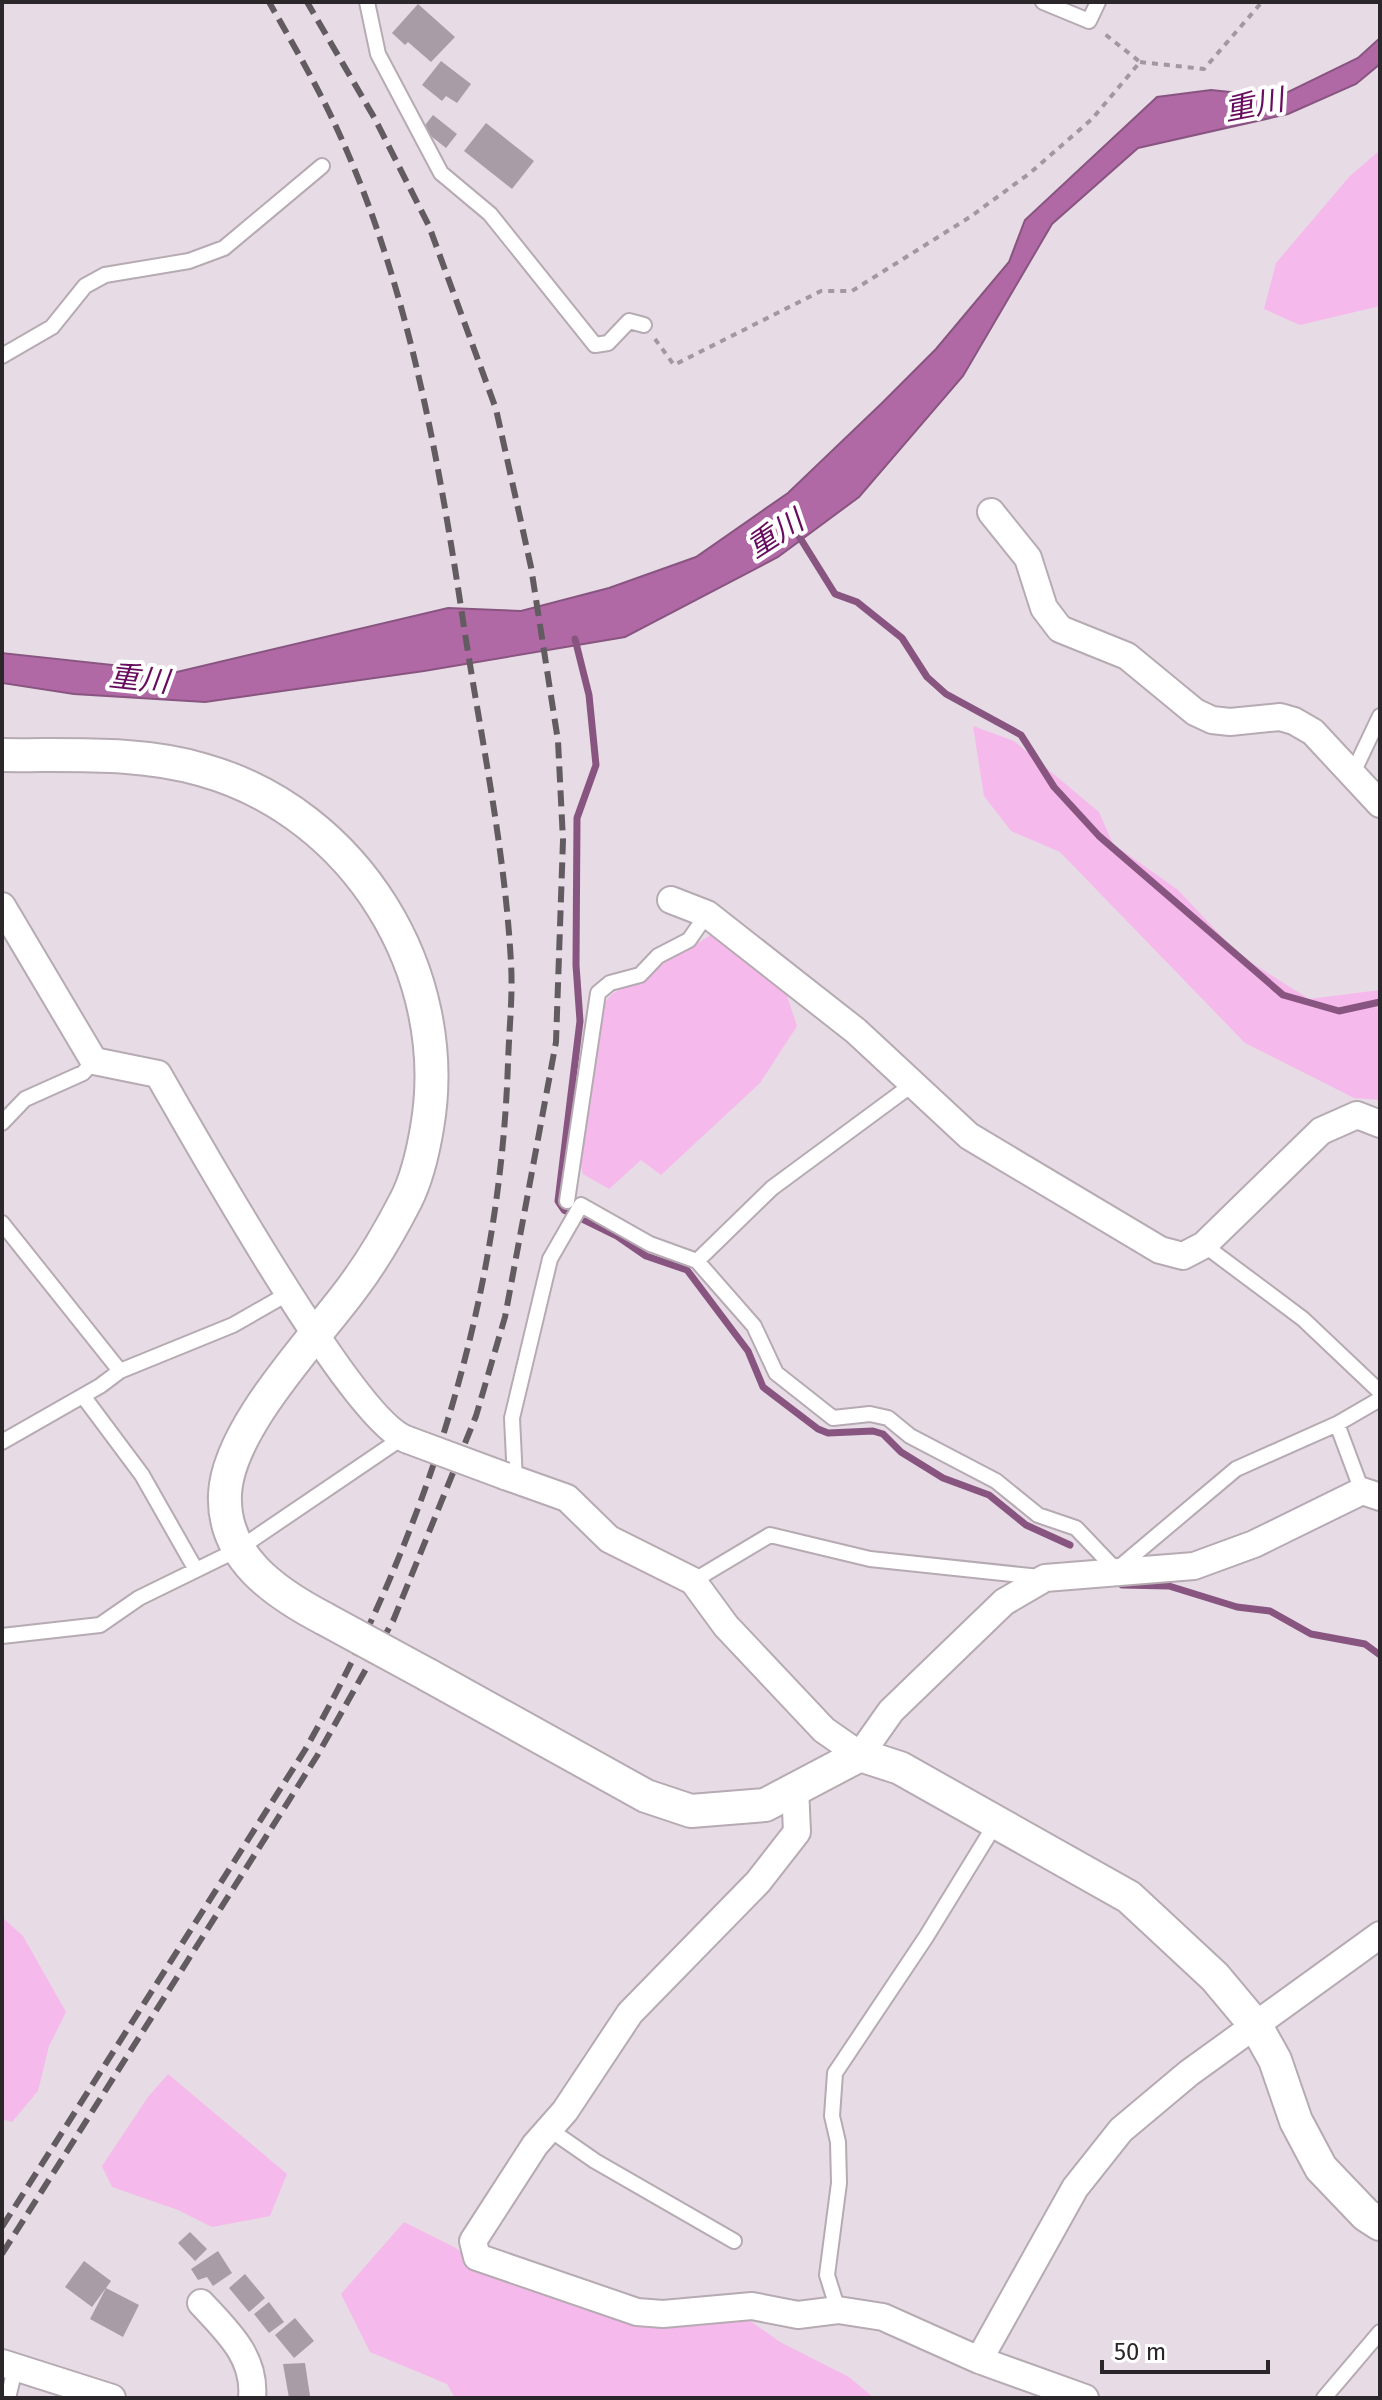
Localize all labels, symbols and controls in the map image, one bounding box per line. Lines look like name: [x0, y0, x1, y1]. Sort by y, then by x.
water label: 重川: [1221, 81, 1290, 128]
water label: 重川: [740, 501, 812, 565]
water label: 重川: [107, 658, 174, 700]
scale bar: [1102, 2324, 1268, 2374]
text: 50 m: [1114, 2338, 1166, 2366]

